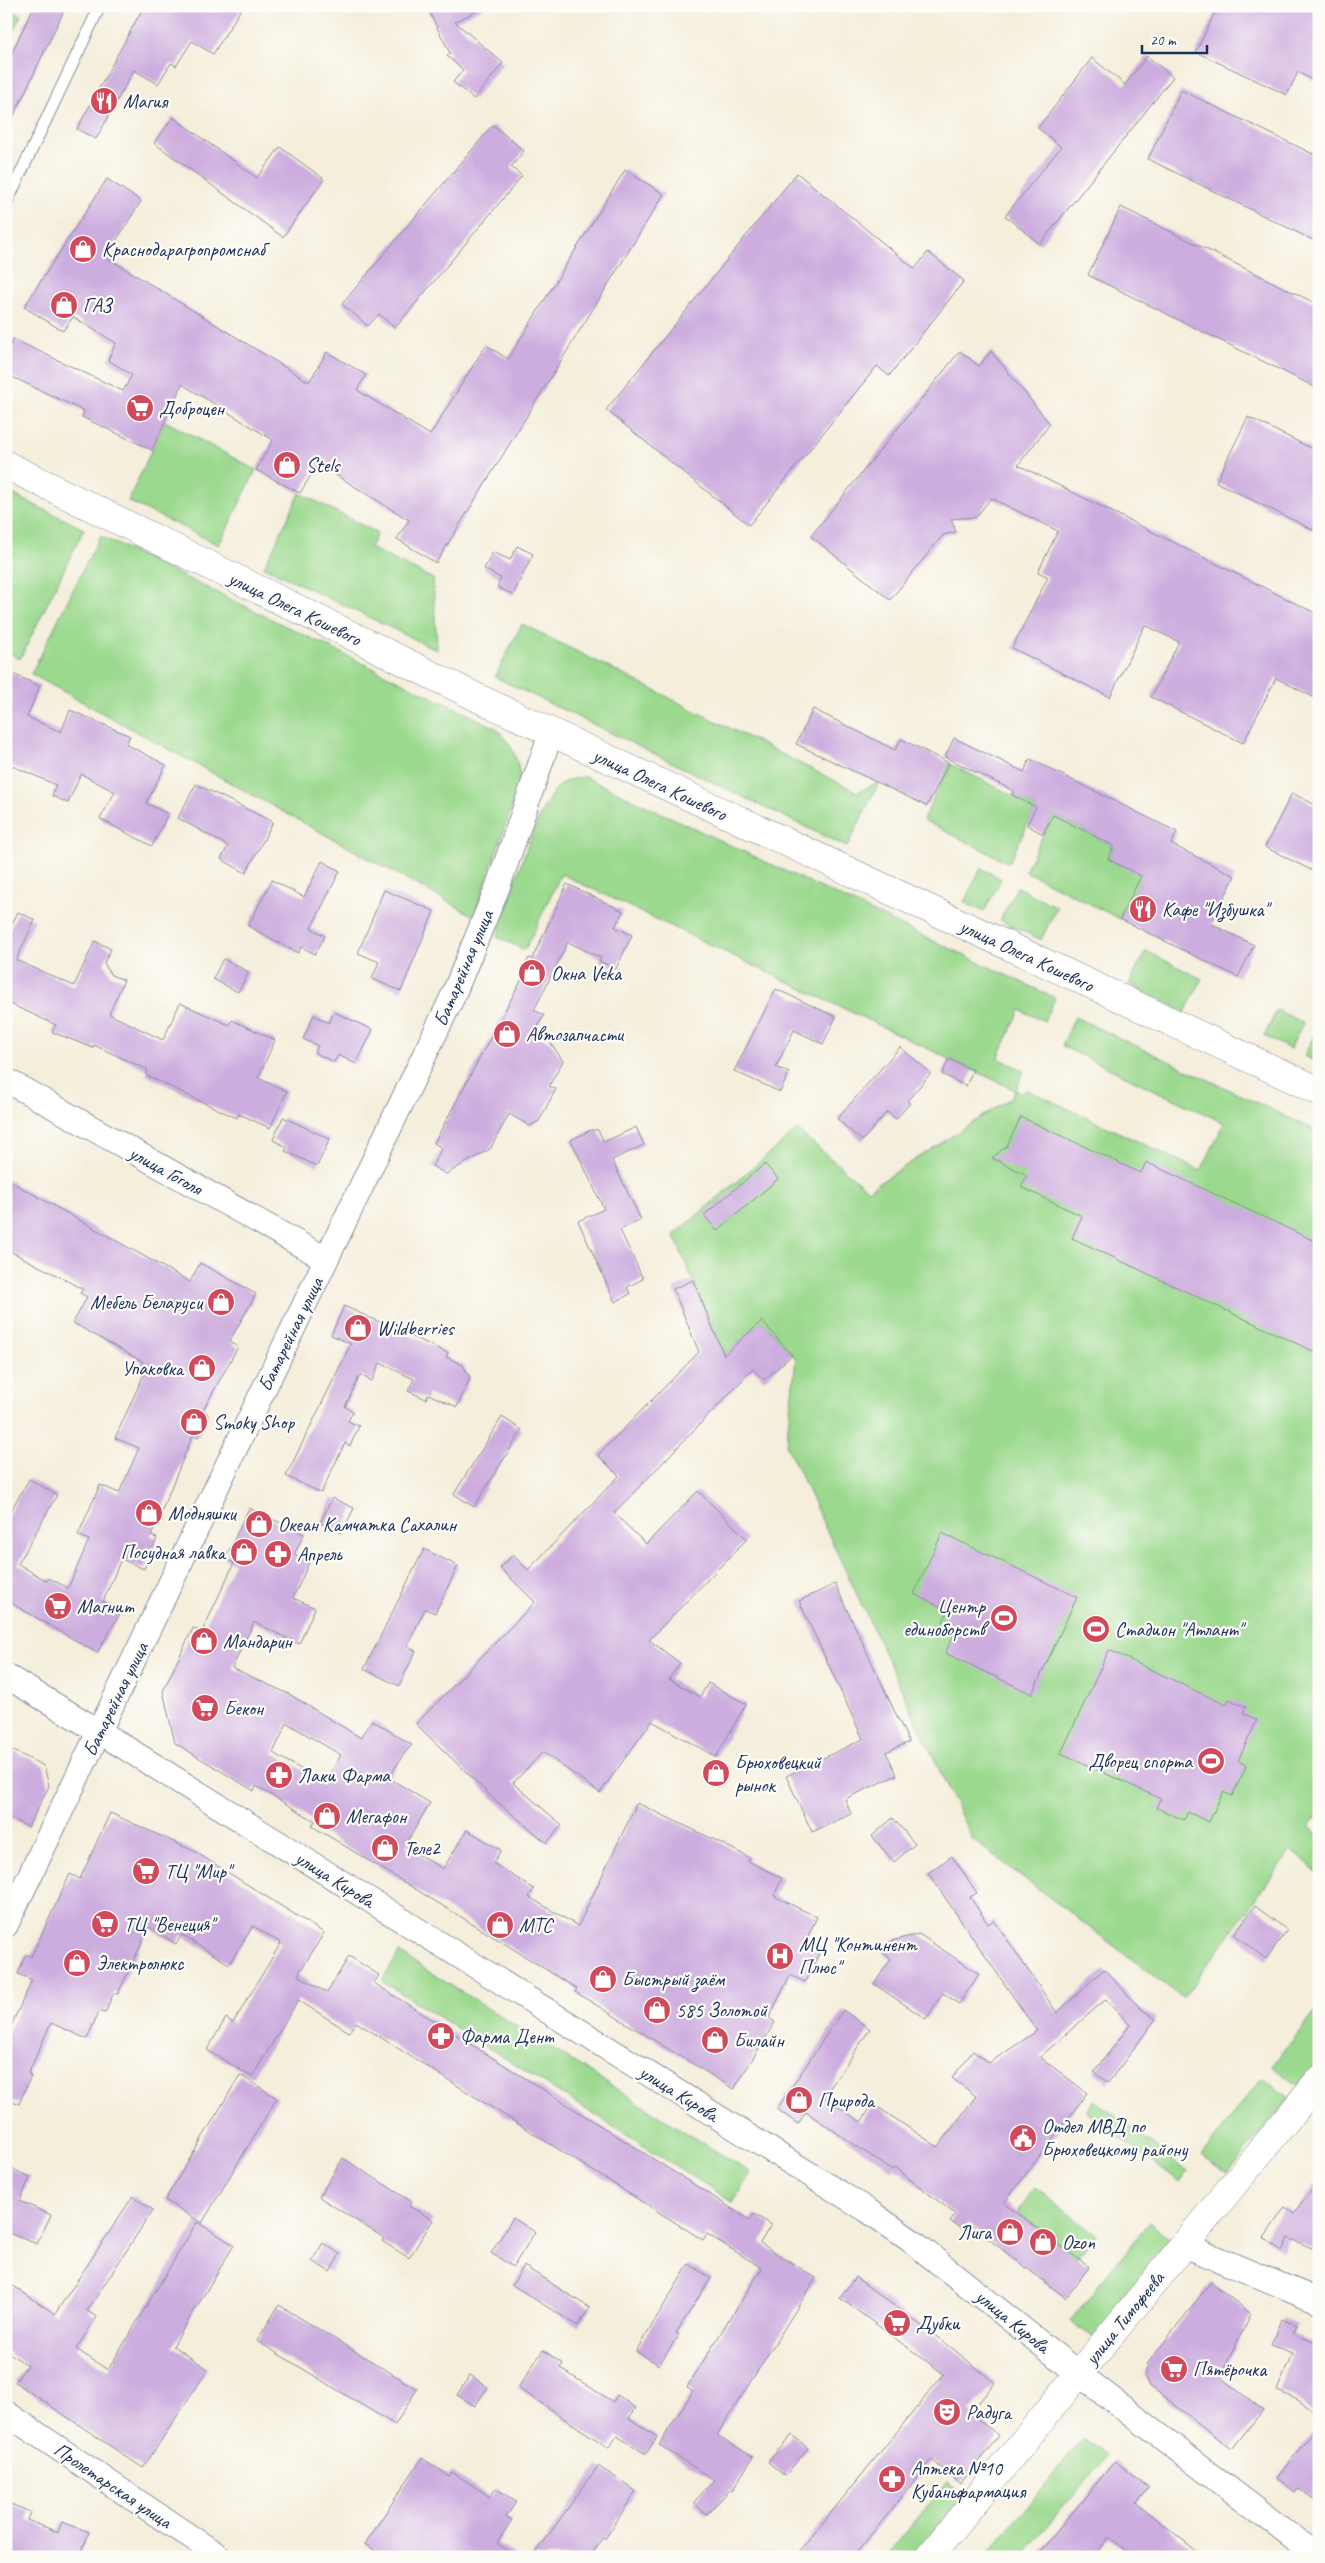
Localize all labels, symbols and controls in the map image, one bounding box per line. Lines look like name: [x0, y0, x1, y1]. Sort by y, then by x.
scale bar: [1142, 22, 1208, 54]
text: 20 m: [1150, 31, 1177, 50]
restaurant icon: Магия: [89, 86, 119, 116]
place label: Магия: [123, 89, 170, 114]
shop icon: Краснодарагропромснаб: [68, 234, 98, 264]
place label: Краснодарагропромснаб: [102, 237, 270, 262]
shop icon: ГАЗ: [49, 290, 79, 320]
place label: ГАЗ: [83, 293, 113, 318]
supermarket icon: Доброцен: [125, 393, 155, 423]
place label: Доброцен: [159, 396, 226, 421]
shop icon: Stels: [272, 450, 302, 480]
place label: Stels: [306, 453, 342, 478]
street label: улица Олега Кошевого: [223, 565, 366, 652]
street label: улица Олега Кошевого: [588, 742, 731, 827]
restaurant icon: Кафе "Избушка": [1128, 894, 1158, 924]
place label: Кафе "Избушка": [1162, 897, 1272, 923]
street label: Батарейная улица: [428, 905, 500, 1030]
street label: улица Олега Кошевого: [955, 913, 1098, 998]
shop icon: Окна Veka: [517, 958, 547, 988]
place label: Окна Veka: [551, 961, 623, 986]
shop icon: Автозапчасти: [492, 1019, 522, 1049]
place label: Автозапчасти: [526, 1022, 625, 1047]
street label: улица Гоголя: [124, 1140, 209, 1202]
street label: Батарейная улица: [252, 1271, 330, 1395]
shop icon: Мебель Беларуси: [206, 1287, 236, 1317]
place label: Мебель Беларуси: [90, 1290, 204, 1315]
shop icon: Wildberries: [343, 1313, 373, 1343]
place label: Wildberries: [377, 1316, 456, 1341]
shop icon: Упаковка: [187, 1353, 217, 1383]
place label: Упаковка: [121, 1356, 185, 1381]
shop icon: Smoky Shop: [179, 1407, 209, 1437]
place label: Smoky Shop: [213, 1410, 295, 1435]
shop icon: Модняшки: [134, 1498, 164, 1528]
place label: Модняшки: [168, 1501, 238, 1526]
shop icon: Океан Камчатка Сахалин: [244, 1509, 274, 1539]
place label: Океан Камчатка Сахалин: [278, 1512, 458, 1537]
shop icon: Посудная лавка: [229, 1537, 259, 1567]
pharmacy icon: Апрель: [263, 1539, 293, 1569]
place label: Посудная лавка: [121, 1540, 227, 1565]
place label: Апрель: [297, 1542, 343, 1567]
supermarket icon: Магнит: [43, 1591, 73, 1621]
place label: Магнит: [77, 1594, 135, 1619]
place label: Центр единоборств: [903, 1594, 990, 1642]
sports icon: Центр единоборств: [989, 1603, 1019, 1633]
sports icon: Стадион "Атлант": [1081, 1614, 1111, 1644]
place label: Стадион "Атлант": [1115, 1617, 1247, 1642]
shop icon: Мандарин: [189, 1626, 219, 1656]
place label: Мандарин: [223, 1629, 293, 1654]
street label: Батарейная улица: [77, 1636, 155, 1760]
supermarket icon: Бекон: [190, 1693, 220, 1723]
place label: Бекон: [224, 1696, 265, 1721]
sports icon: Дворец спорта: [1196, 1746, 1226, 1776]
place label: Дворец спорта: [1089, 1749, 1193, 1774]
place label: Брюховецкий рынок: [735, 1750, 822, 1798]
shop icon: Брюховецкий рынок: [701, 1758, 731, 1788]
pharmacy icon: Лаки Фарма: [264, 1760, 294, 1790]
place label: Лаки Фарма: [298, 1763, 391, 1788]
shop icon: Мегафон: [312, 1801, 342, 1831]
place label: Мегафон: [346, 1804, 408, 1829]
shop icon: Теле2: [370, 1833, 400, 1863]
place label: Теле2: [404, 1836, 442, 1861]
street label: улица Кирова: [290, 1845, 380, 1914]
supermarket icon: ТЦ "Мир": [131, 1856, 161, 1886]
place label: ТЦ "Мир": [165, 1859, 235, 1884]
supermarket icon: ТЦ "Венеция": [90, 1909, 120, 1939]
shop icon: МТС: [485, 1910, 515, 1940]
place label: ТЦ "Венеция": [124, 1912, 218, 1937]
place label: МТС: [519, 1913, 555, 1938]
place label: МЦ "Континент Плюс": [799, 1932, 918, 1980]
hospital icon: МЦ "Континент Плюс": [765, 1941, 795, 1971]
shop icon: Электролюкс: [62, 1948, 92, 1978]
place label: Электролюкс: [96, 1951, 184, 1976]
shop icon: Быстрый заём: [588, 1964, 618, 1994]
place label: Быстрый заём: [622, 1967, 726, 1993]
shop icon: 585 Золотой: [642, 1995, 672, 2025]
place label: 585 Золотой: [676, 1998, 769, 2023]
pharmacy icon: Фарма Дент: [426, 2021, 456, 2051]
place label: Фарма Дент: [460, 2024, 555, 2049]
shop icon: Билайн: [700, 2025, 730, 2055]
place label: Билайн: [734, 2028, 786, 2053]
street label: улица Кирова: [634, 2059, 724, 2128]
shop icon: Природа: [784, 2085, 814, 2115]
place label: Природа: [818, 2088, 876, 2113]
place label: Отдел МВД по Брюховецкому району: [1042, 2114, 1189, 2162]
public building icon: Отдел МВД по Брюховецкому району: [1008, 2123, 1038, 2153]
shop icon: Лига: [995, 2217, 1025, 2247]
place label: Лига: [958, 2220, 993, 2245]
shop icon: Ozon: [1028, 2227, 1058, 2257]
place label: Ozon: [1062, 2230, 1096, 2255]
street label: улица Тимофеева: [1079, 2265, 1171, 2371]
street label: улица Кирова: [970, 2283, 1056, 2360]
supermarket icon: Дубки: [882, 2308, 912, 2338]
place label: Дубки: [916, 2311, 961, 2336]
supermarket icon: Пятёрочка: [1159, 2354, 1189, 2384]
place label: Пятёрочка: [1193, 2357, 1268, 2382]
theatre icon: Радуга: [932, 2397, 962, 2427]
place label: Радуга: [966, 2400, 1013, 2425]
street label: Пролетарская улица: [49, 2437, 178, 2535]
place label: Аптека №10 Кубаньфармация: [911, 2456, 1027, 2504]
pharmacy icon: Аптека №10 Кубаньфармация: [877, 2464, 907, 2494]

